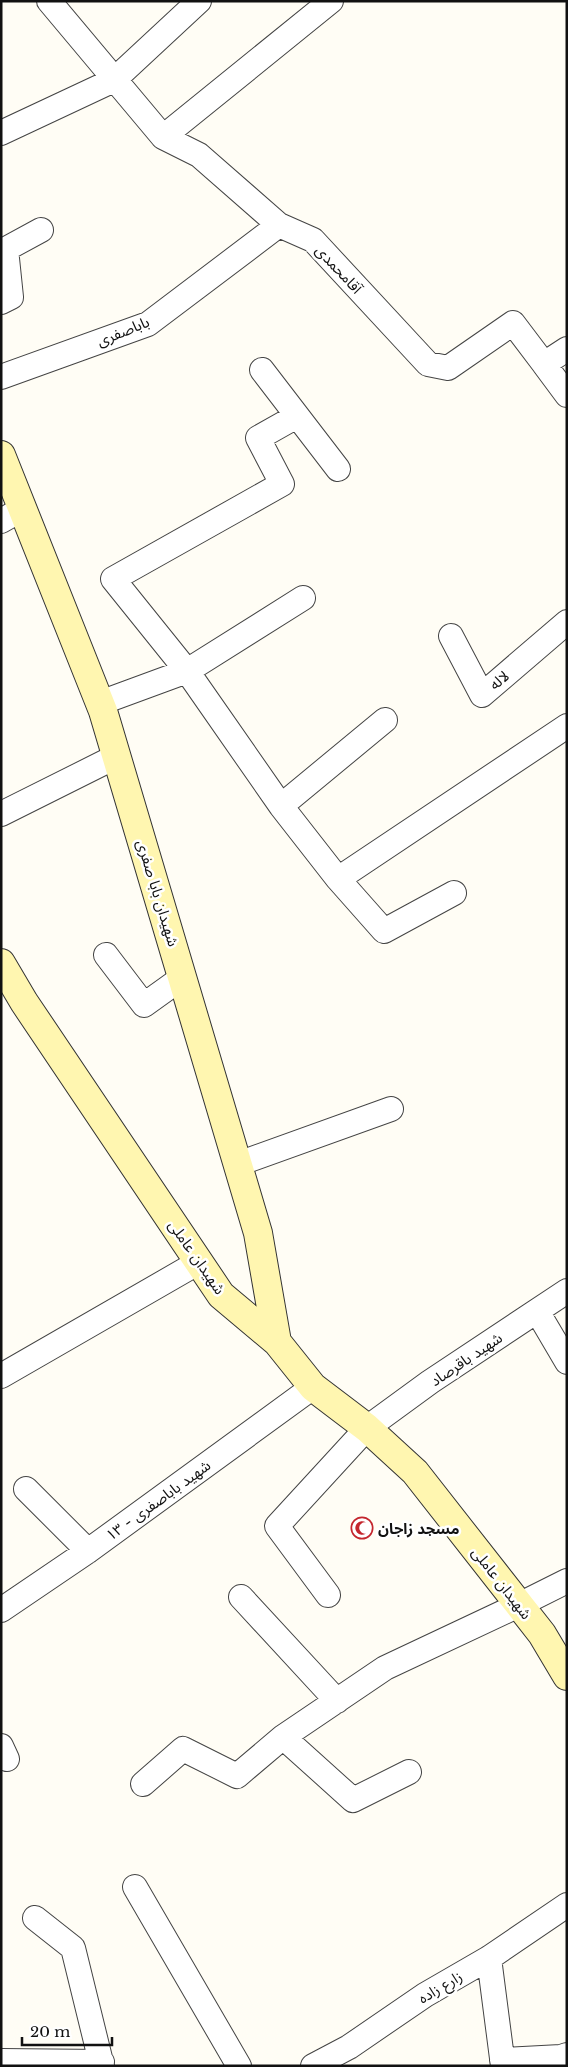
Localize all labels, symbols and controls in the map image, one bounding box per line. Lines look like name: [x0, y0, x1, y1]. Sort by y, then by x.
street label: آقامحمدی: [312, 241, 367, 298]
street label: باباصفری: [94, 312, 152, 350]
street label: لاله: [485, 666, 513, 694]
street label: شهیدان بابا صفری: [133, 837, 183, 949]
street label: شهیدان عاملی: [164, 1216, 230, 1298]
street label: شهید باقرصاد: [426, 1328, 506, 1390]
street label: شهید باباصفری - ۱۳: [102, 1455, 214, 1544]
mosque icon: مسجد زاجان: [350, 1516, 374, 1540]
place label: مسجد زاجان: [378, 1519, 460, 1538]
street label: شهیدان عاملی: [468, 1543, 536, 1623]
street label: زارع زاده: [415, 1966, 467, 2010]
scale bar: [22, 2014, 112, 2046]
text: 20 m: [30, 2022, 70, 2041]

